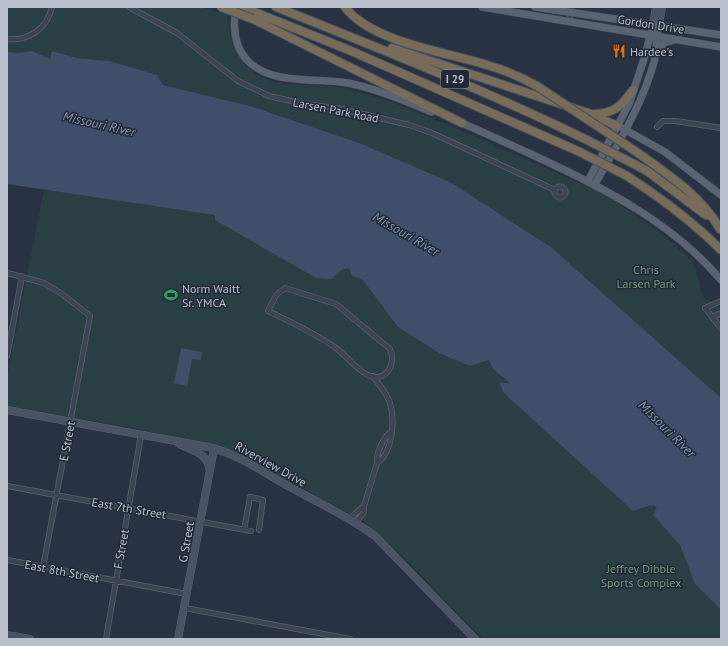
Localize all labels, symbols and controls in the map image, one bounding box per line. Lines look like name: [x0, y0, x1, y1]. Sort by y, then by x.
street label: Gordon Drive: [617, 11, 685, 37]
restaurant icon: Hardee's: [611, 43, 627, 59]
place label: Hardee's: [630, 44, 673, 59]
road number: I 29: [441, 70, 469, 88]
street label: Larsen Park Road: [292, 94, 380, 126]
water label: Missouri River: [61, 107, 138, 141]
water label: Missouri River: [370, 208, 443, 260]
park label: Chris Larsen Park: [617, 262, 676, 291]
place label: Norm Waitt Sr. YMCA: [182, 281, 240, 310]
sports icon: Norm Waitt Sr. YMCA: [163, 287, 179, 303]
water label: Missouri River: [635, 397, 700, 462]
street label: E Street: [56, 420, 78, 462]
street label: Riverview Drive: [232, 438, 310, 490]
street label: East 7th Street: [91, 494, 167, 522]
street label: G Street: [175, 520, 197, 564]
street label: F Street: [110, 528, 132, 570]
street label: East 8th Street: [23, 556, 101, 586]
park label: Jeffrey Dibble Sports Complex: [601, 561, 681, 590]

